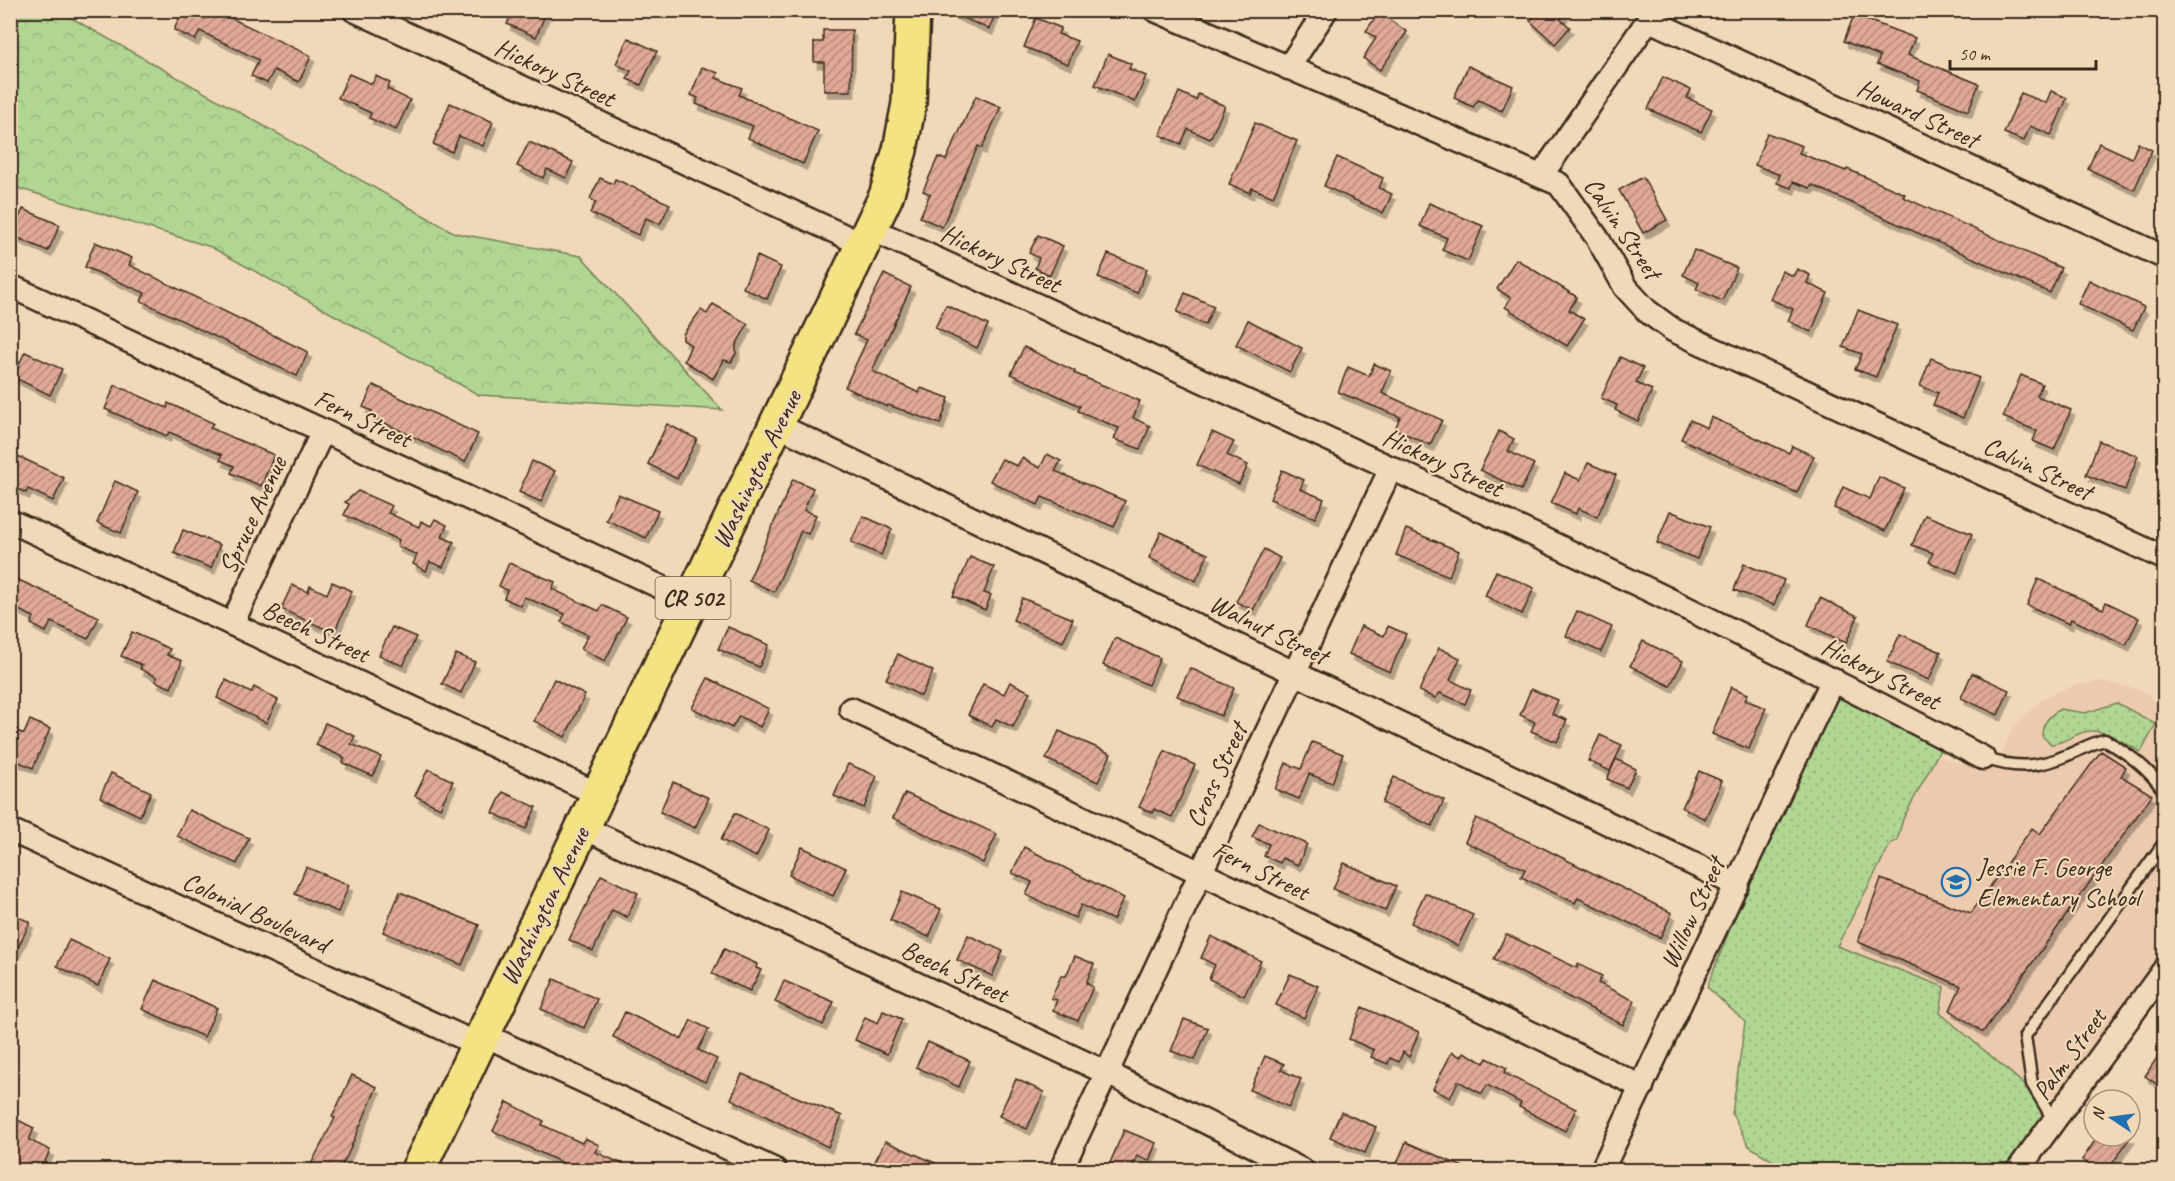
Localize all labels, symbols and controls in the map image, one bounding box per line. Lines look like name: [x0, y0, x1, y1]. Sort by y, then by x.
street label: Hickory Street: [490, 30, 622, 116]
scale bar: [1950, 33, 2096, 71]
text: 50 m: [1959, 43, 1992, 65]
street label: Howard Street: [1852, 71, 1987, 157]
street label: Calvin Street: [1576, 171, 1671, 288]
street label: Hickory Street: [936, 216, 1068, 302]
street label: Fern Street: [309, 382, 419, 456]
street label: Washington Avenue: [704, 383, 810, 554]
street label: Hickory Street: [1378, 420, 1510, 506]
street label: Calvin Street: [1978, 429, 2100, 509]
street label: Spruce Avenue: [211, 450, 295, 579]
road number: CR 502: [656, 577, 730, 619]
street label: Walnut Street: [1204, 587, 1336, 674]
street label: Beech Street: [257, 592, 377, 671]
street label: Hickory Street: [1816, 630, 1948, 718]
street label: Cross Street: [1178, 715, 1256, 832]
street label: Washington Avenue: [492, 820, 598, 991]
street label: Fern Street: [1207, 833, 1317, 909]
street label: Willow Street: [1652, 849, 1734, 974]
place label: Jessie F. George Elementary School: [1975, 851, 2144, 914]
street label: Colonial Boulevard: [177, 864, 338, 962]
school or university icon: Jessie F. George Elementary School: [1940, 866, 1972, 898]
street label: Beech Street: [896, 932, 1016, 1011]
street label: Palm Street: [2025, 1000, 2115, 1107]
north arrow: [2082, 1088, 2142, 1148]
text: N: [2088, 1105, 2110, 1122]

